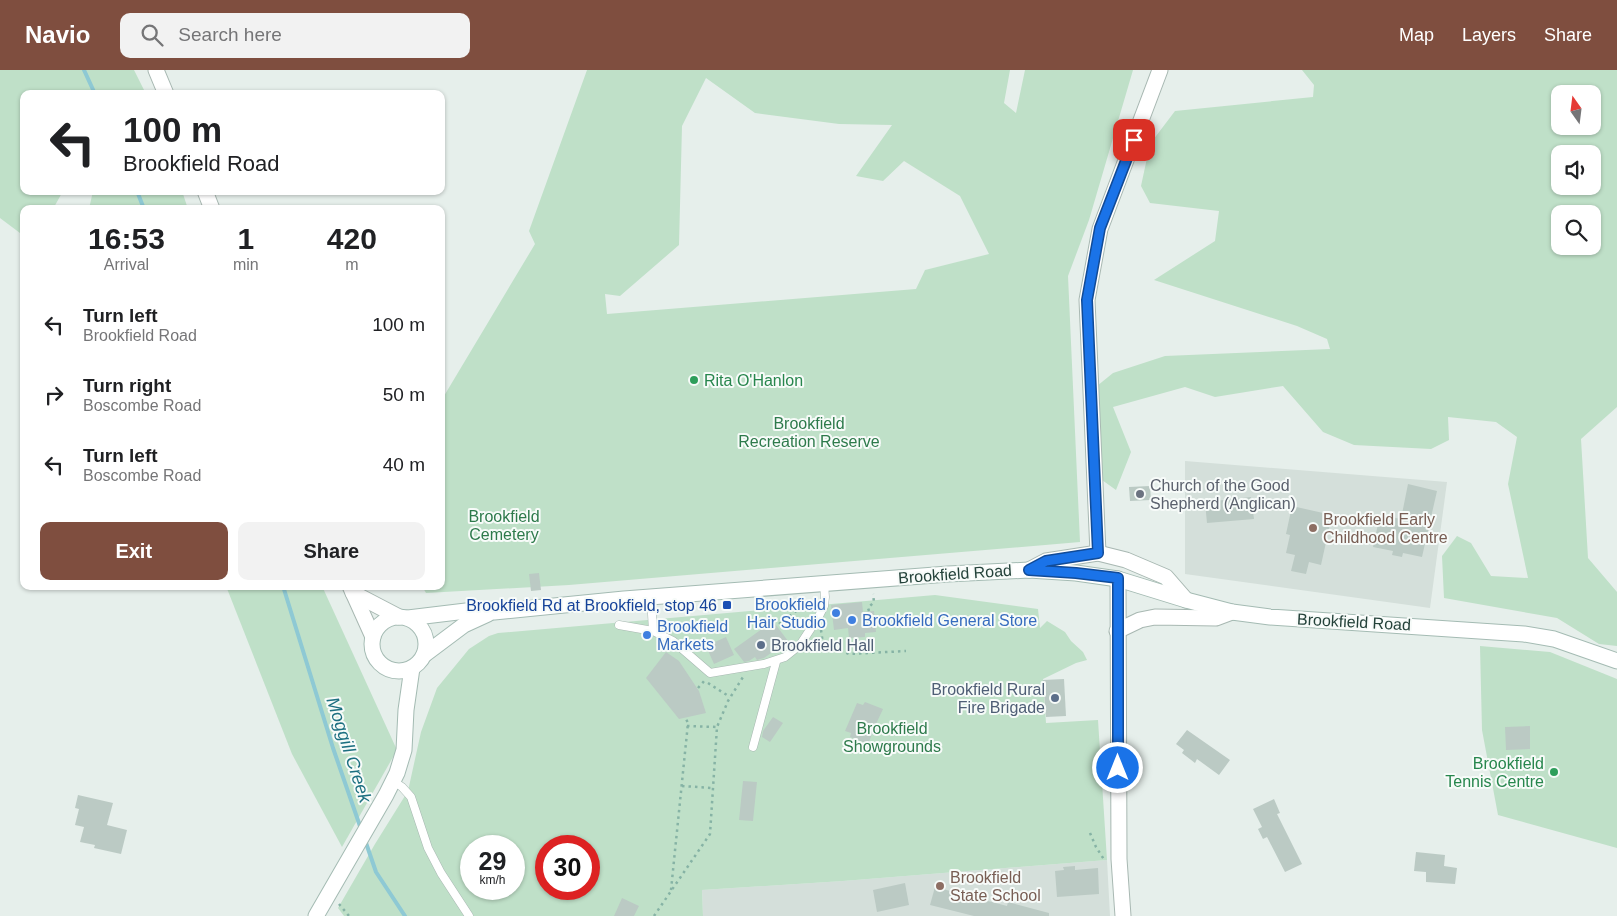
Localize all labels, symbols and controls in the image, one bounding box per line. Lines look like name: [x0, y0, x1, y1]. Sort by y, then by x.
search box: [120, 13, 470, 58]
text: Navio: [25, 21, 90, 48]
icon: search: [138, 21, 166, 49]
text: Search here: [178, 24, 282, 45]
text: Map: [1399, 25, 1434, 45]
text: Layers: [1462, 25, 1516, 45]
text: Share: [1544, 25, 1592, 45]
north arrow: [1551, 85, 1601, 135]
map controls: [1551, 85, 1601, 255]
icon: left: [40, 110, 105, 175]
text: 100 m: [123, 110, 222, 149]
pin: [1113, 119, 1155, 161]
icon: arrive: [1120, 126, 1148, 154]
button: sound: [1551, 145, 1601, 195]
text: Brookfield Road: [123, 151, 280, 176]
button: search: [1551, 205, 1601, 255]
text: 16:53: [88, 222, 165, 255]
text: 1: [237, 222, 254, 255]
text: 420: [327, 222, 377, 255]
text: Arrival: [104, 256, 149, 273]
text: min: [233, 256, 259, 273]
text: m: [345, 256, 358, 273]
text: Turn left: [83, 305, 158, 326]
icon: left: [40, 311, 68, 339]
text: 100 m: [372, 314, 425, 335]
text: Brookfield Road: [83, 327, 197, 344]
place label: Rita O'Hanlon: [704, 372, 803, 389]
marker: Rita O'Hanlon: [688, 374, 700, 386]
text: Turn right: [83, 375, 171, 396]
icon: right: [40, 381, 68, 409]
text: 50 m: [383, 384, 425, 405]
text: Boscombe Road: [83, 397, 201, 414]
park label: Brookfield Recreation Reserve: [738, 415, 880, 450]
text: Turn left: [83, 445, 158, 466]
icon: left: [40, 451, 68, 479]
text: 40 m: [383, 454, 425, 475]
text: Boscombe Road: [83, 467, 201, 484]
place label: Church of the Good Shepherd (Anglican): [1150, 477, 1296, 512]
marker: Church of the Good Shepherd (Anglican): [1134, 488, 1146, 500]
park label: Brookfield Cemetery: [468, 508, 540, 543]
place label: Brookfield Early Childhood Centre: [1323, 511, 1448, 546]
button: Exit: [40, 522, 228, 580]
button: Share: [238, 522, 425, 580]
marker: Brookfield Early Childhood Centre: [1307, 522, 1319, 534]
street label: Brookfield Road: [898, 562, 1012, 586]
place label: Brookfield Hair Studio: [747, 596, 826, 631]
place label: Brookfield Rd at Brookfield, stop 46: [466, 597, 717, 614]
marker: Brookfield Rd at Brookfield, stop 46: [721, 599, 733, 611]
marker: Brookfield Hair Studio: [830, 607, 842, 619]
street label: Brookfield Road: [1297, 611, 1411, 633]
place label: Brookfield General Store: [862, 612, 1037, 629]
marker: Brookfield General Store: [846, 614, 858, 626]
place label: Brookfield Markets: [657, 618, 728, 653]
marker: Brookfield Markets: [641, 629, 653, 641]
place label: Brookfield Hall: [771, 637, 874, 654]
marker: Brookfield Hall: [755, 639, 767, 651]
place label: Brookfield Rural Fire Brigade: [931, 681, 1045, 716]
marker: Brookfield Rural Fire Brigade: [1049, 692, 1061, 704]
water label: Moggill Creek: [322, 695, 376, 806]
park label: Brookfield Showgrounds: [843, 720, 941, 755]
position arrow: [1091, 741, 1143, 793]
place label: Brookfield Tennis Centre: [1445, 755, 1544, 790]
marker: Brookfield Tennis Centre: [1548, 766, 1560, 778]
speed limit sign: 30: [535, 835, 600, 900]
text: 29: [479, 847, 506, 875]
place label: Brookfield State School: [950, 869, 1041, 904]
text: km/h: [479, 873, 506, 887]
marker: Brookfield State School: [934, 880, 946, 892]

